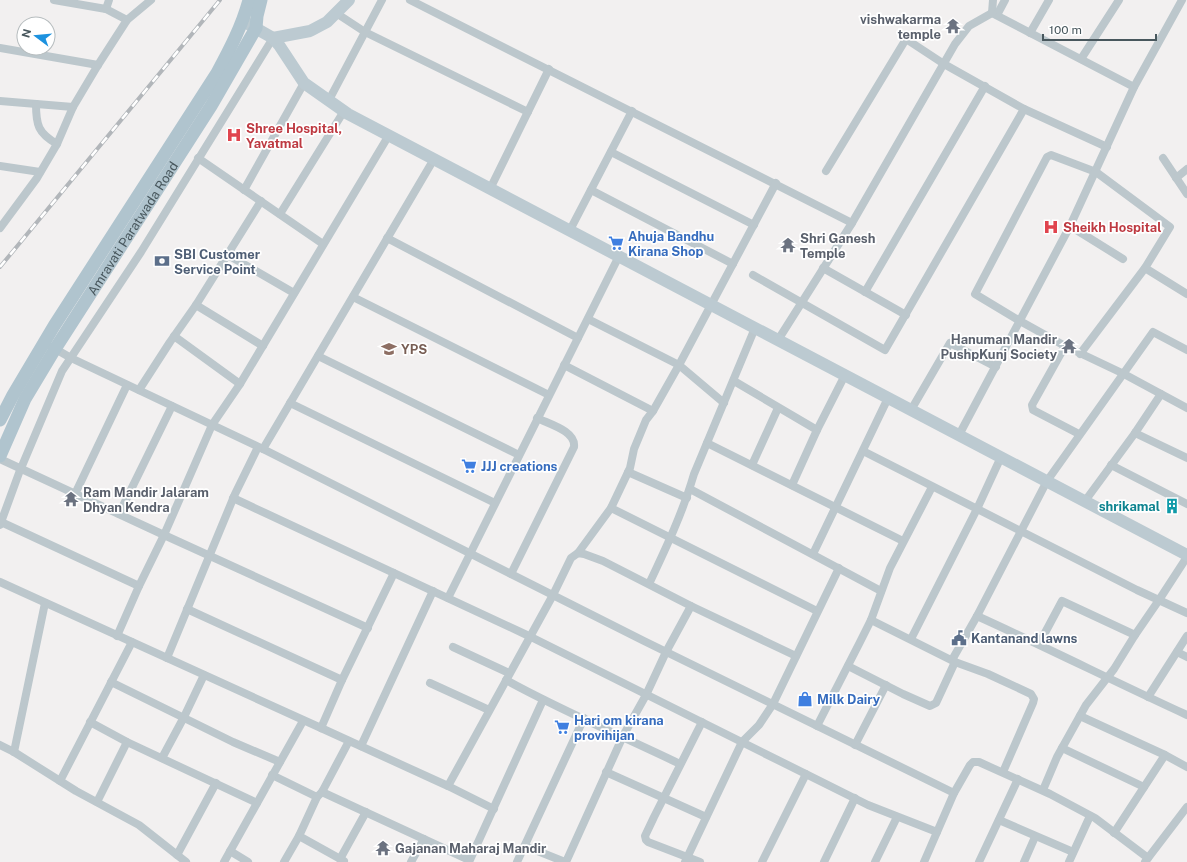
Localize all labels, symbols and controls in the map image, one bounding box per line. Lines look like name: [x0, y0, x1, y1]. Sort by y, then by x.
place label: vishwakarma temple: [860, 12, 941, 42]
north arrow: [16, 16, 56, 56]
scale bar: [1043, 16, 1156, 42]
temple icon: vishwakarma temple: [944, 17, 962, 35]
text: 100 m: [1049, 23, 1082, 37]
text: N: [19, 27, 33, 39]
place label: Shree Hospital, Yavatmal: [246, 121, 342, 151]
hospital icon: Shree Hospital, Yavatmal: [225, 126, 243, 144]
street label: Amravati Paratwada Road: [84, 159, 181, 298]
hospital icon: Sheikh Hospital: [1042, 218, 1060, 236]
place label: Sheikh Hospital: [1063, 220, 1161, 235]
place label: Ahuja Bandhu Kirana Shop: [628, 229, 714, 259]
place label: Shri Ganesh Temple: [800, 231, 875, 261]
supermarket icon: Ahuja Bandhu Kirana Shop: [607, 234, 625, 252]
temple icon: Shri Ganesh Temple: [779, 236, 797, 254]
place label: SBI Customer Service Point: [174, 247, 261, 277]
bank icon: SBI Customer Service Point: [153, 252, 171, 270]
place label: Hanuman Mandir PushpKunj Society: [941, 332, 1058, 362]
temple icon: Hanuman Mandir PushpKunj Society: [1060, 337, 1078, 355]
school or university icon: YPS: [380, 340, 398, 358]
place label: YPS: [401, 342, 427, 357]
supermarket icon: JJJ creations: [460, 457, 478, 475]
place label: JJJ creations: [481, 459, 558, 474]
place label: Ram Mandir Jalaram Dhyan Kendra: [83, 485, 209, 515]
temple icon: Ram Mandir Jalaram Dhyan Kendra: [62, 490, 80, 508]
building icon: shrikamal: [1163, 497, 1181, 515]
place label: shrikamal: [1099, 499, 1160, 514]
public building icon: Kantanand lawns: [950, 629, 968, 647]
place label: Kantanand lawns: [971, 631, 1078, 646]
shop icon: Milk Dairy: [796, 690, 814, 708]
place label: Milk Dairy: [817, 692, 881, 707]
place label: Hari om kirana provihijan: [574, 713, 664, 743]
supermarket icon: Hari om kirana provihijan: [553, 718, 571, 736]
temple icon: Gajanan Maharaj Mandir: [374, 839, 392, 857]
place label: Gajanan Maharaj Mandir: [395, 841, 547, 856]

